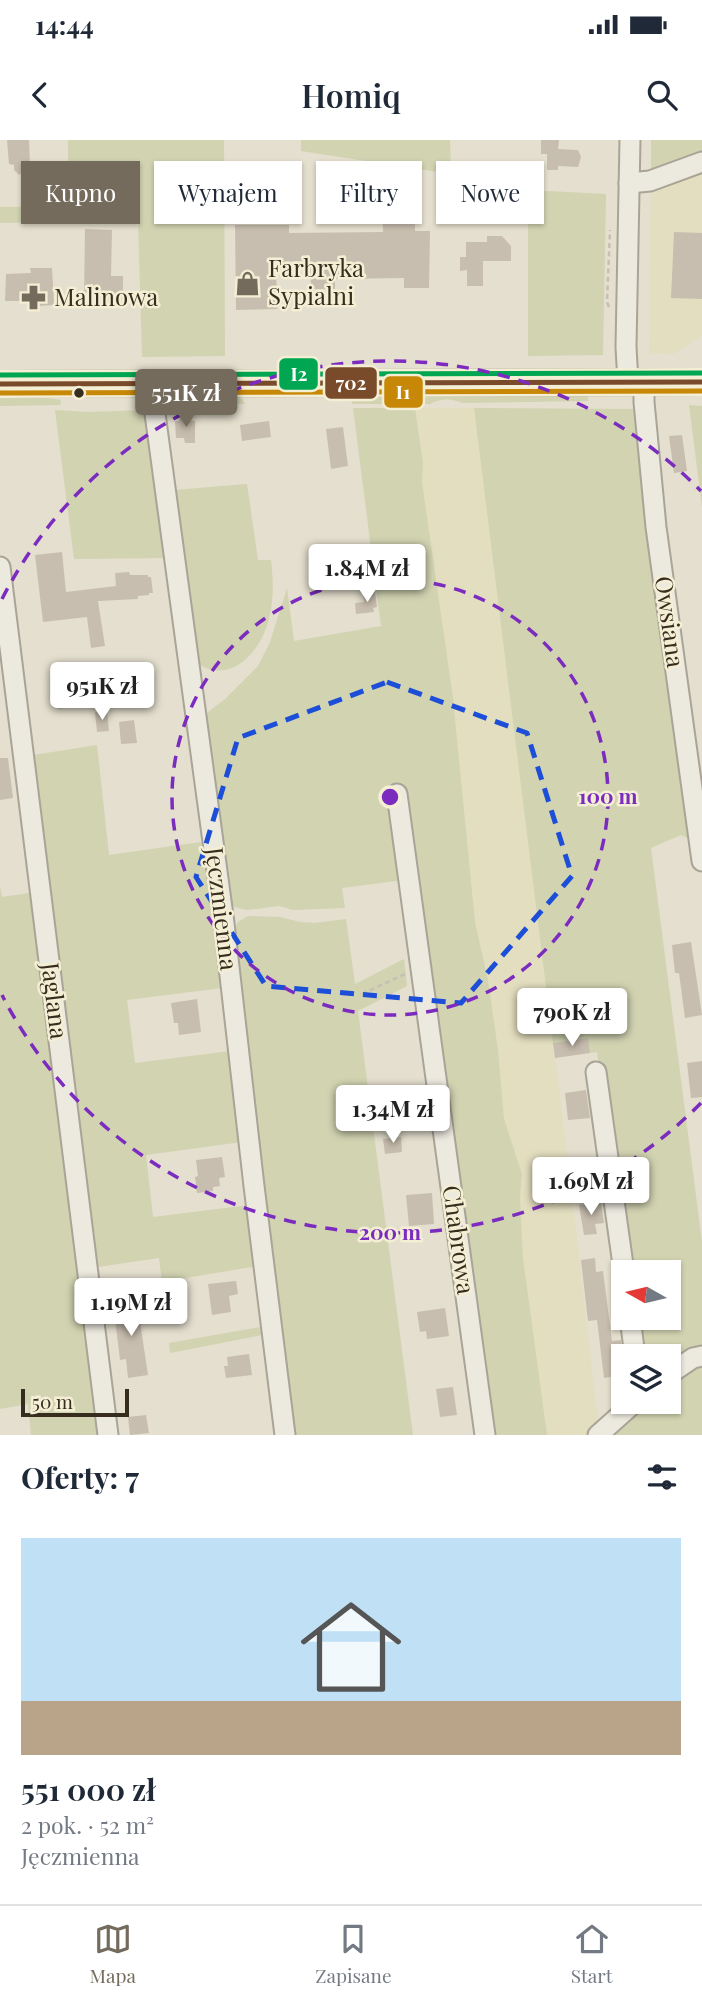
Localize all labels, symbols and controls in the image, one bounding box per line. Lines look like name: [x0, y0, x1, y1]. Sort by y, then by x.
text: 14:44: [35, 7, 94, 42]
text: Homiq: [301, 73, 401, 116]
icon: back: [21, 76, 59, 114]
icon: search: [643, 76, 681, 114]
chip: Kupno: [21, 161, 140, 224]
chip: Wynajem: [154, 161, 302, 224]
chip: Filtry: [316, 161, 422, 224]
chip: Nowe: [436, 161, 544, 224]
place label: Farbryka Sypialni: [268, 251, 364, 311]
shop icon: Farbryka Sypialni: [234, 269, 262, 297]
place label: Malinowa: [54, 280, 158, 312]
pharmacy icon: Malinowa: [20, 284, 48, 312]
line badge: I2: [278, 357, 319, 391]
text: I2: [290, 360, 308, 386]
line badge: 702: [324, 366, 378, 400]
text: 702: [336, 369, 366, 395]
pin: 551K zł: [121, 370, 251, 429]
line badge: I1: [383, 375, 424, 409]
text: 551K zł: [151, 376, 221, 407]
text: I1: [396, 378, 410, 404]
unlabelled marker: [72, 386, 86, 400]
pin: 1.84M zł: [295, 545, 439, 604]
text: 1.84M zł: [325, 551, 409, 582]
street label: Owsiana: [649, 574, 693, 670]
pin: 951K zł: [37, 662, 167, 722]
text: 951K zł: [66, 669, 138, 700]
text: 100 m: [578, 781, 638, 809]
centre of rings: [378, 785, 402, 809]
street label: Jęczmienna: [199, 844, 246, 972]
street label: Jaglana: [35, 960, 77, 1041]
pin: 790K zł: [507, 988, 637, 1048]
text: 790K zł: [533, 995, 611, 1026]
pin: 1.34M zł: [321, 1086, 465, 1145]
text: 1.34M zł: [352, 1092, 434, 1123]
pin: 1.69M zł: [519, 1158, 663, 1217]
text: 1.69M zł: [548, 1164, 634, 1195]
street label: Chabrowa: [437, 1183, 483, 1296]
text: 200 m: [359, 1217, 421, 1245]
north arrow: [611, 1260, 681, 1330]
map controls: [611, 1260, 681, 1414]
pin: 1.19M zł: [59, 1278, 203, 1338]
text: 1.19M zł: [90, 1285, 172, 1316]
button: layers: [611, 1344, 681, 1414]
scale bar: [21, 1386, 130, 1418]
text: 50 m: [32, 1388, 73, 1414]
text: Oferty: 7: [21, 1457, 139, 1497]
icon: filters: [643, 1458, 681, 1496]
icon: home: [288, 1584, 414, 1710]
text: 551 000 zł: [21, 1769, 156, 1809]
text: 2 pok. · 52 m²: [21, 1809, 154, 1840]
text: Jęczmienna: [21, 1840, 140, 1871]
tab: Mapa: [90, 1920, 136, 1988]
tab: Zapisane: [315, 1920, 392, 1988]
tab: Start: [571, 1920, 612, 1988]

